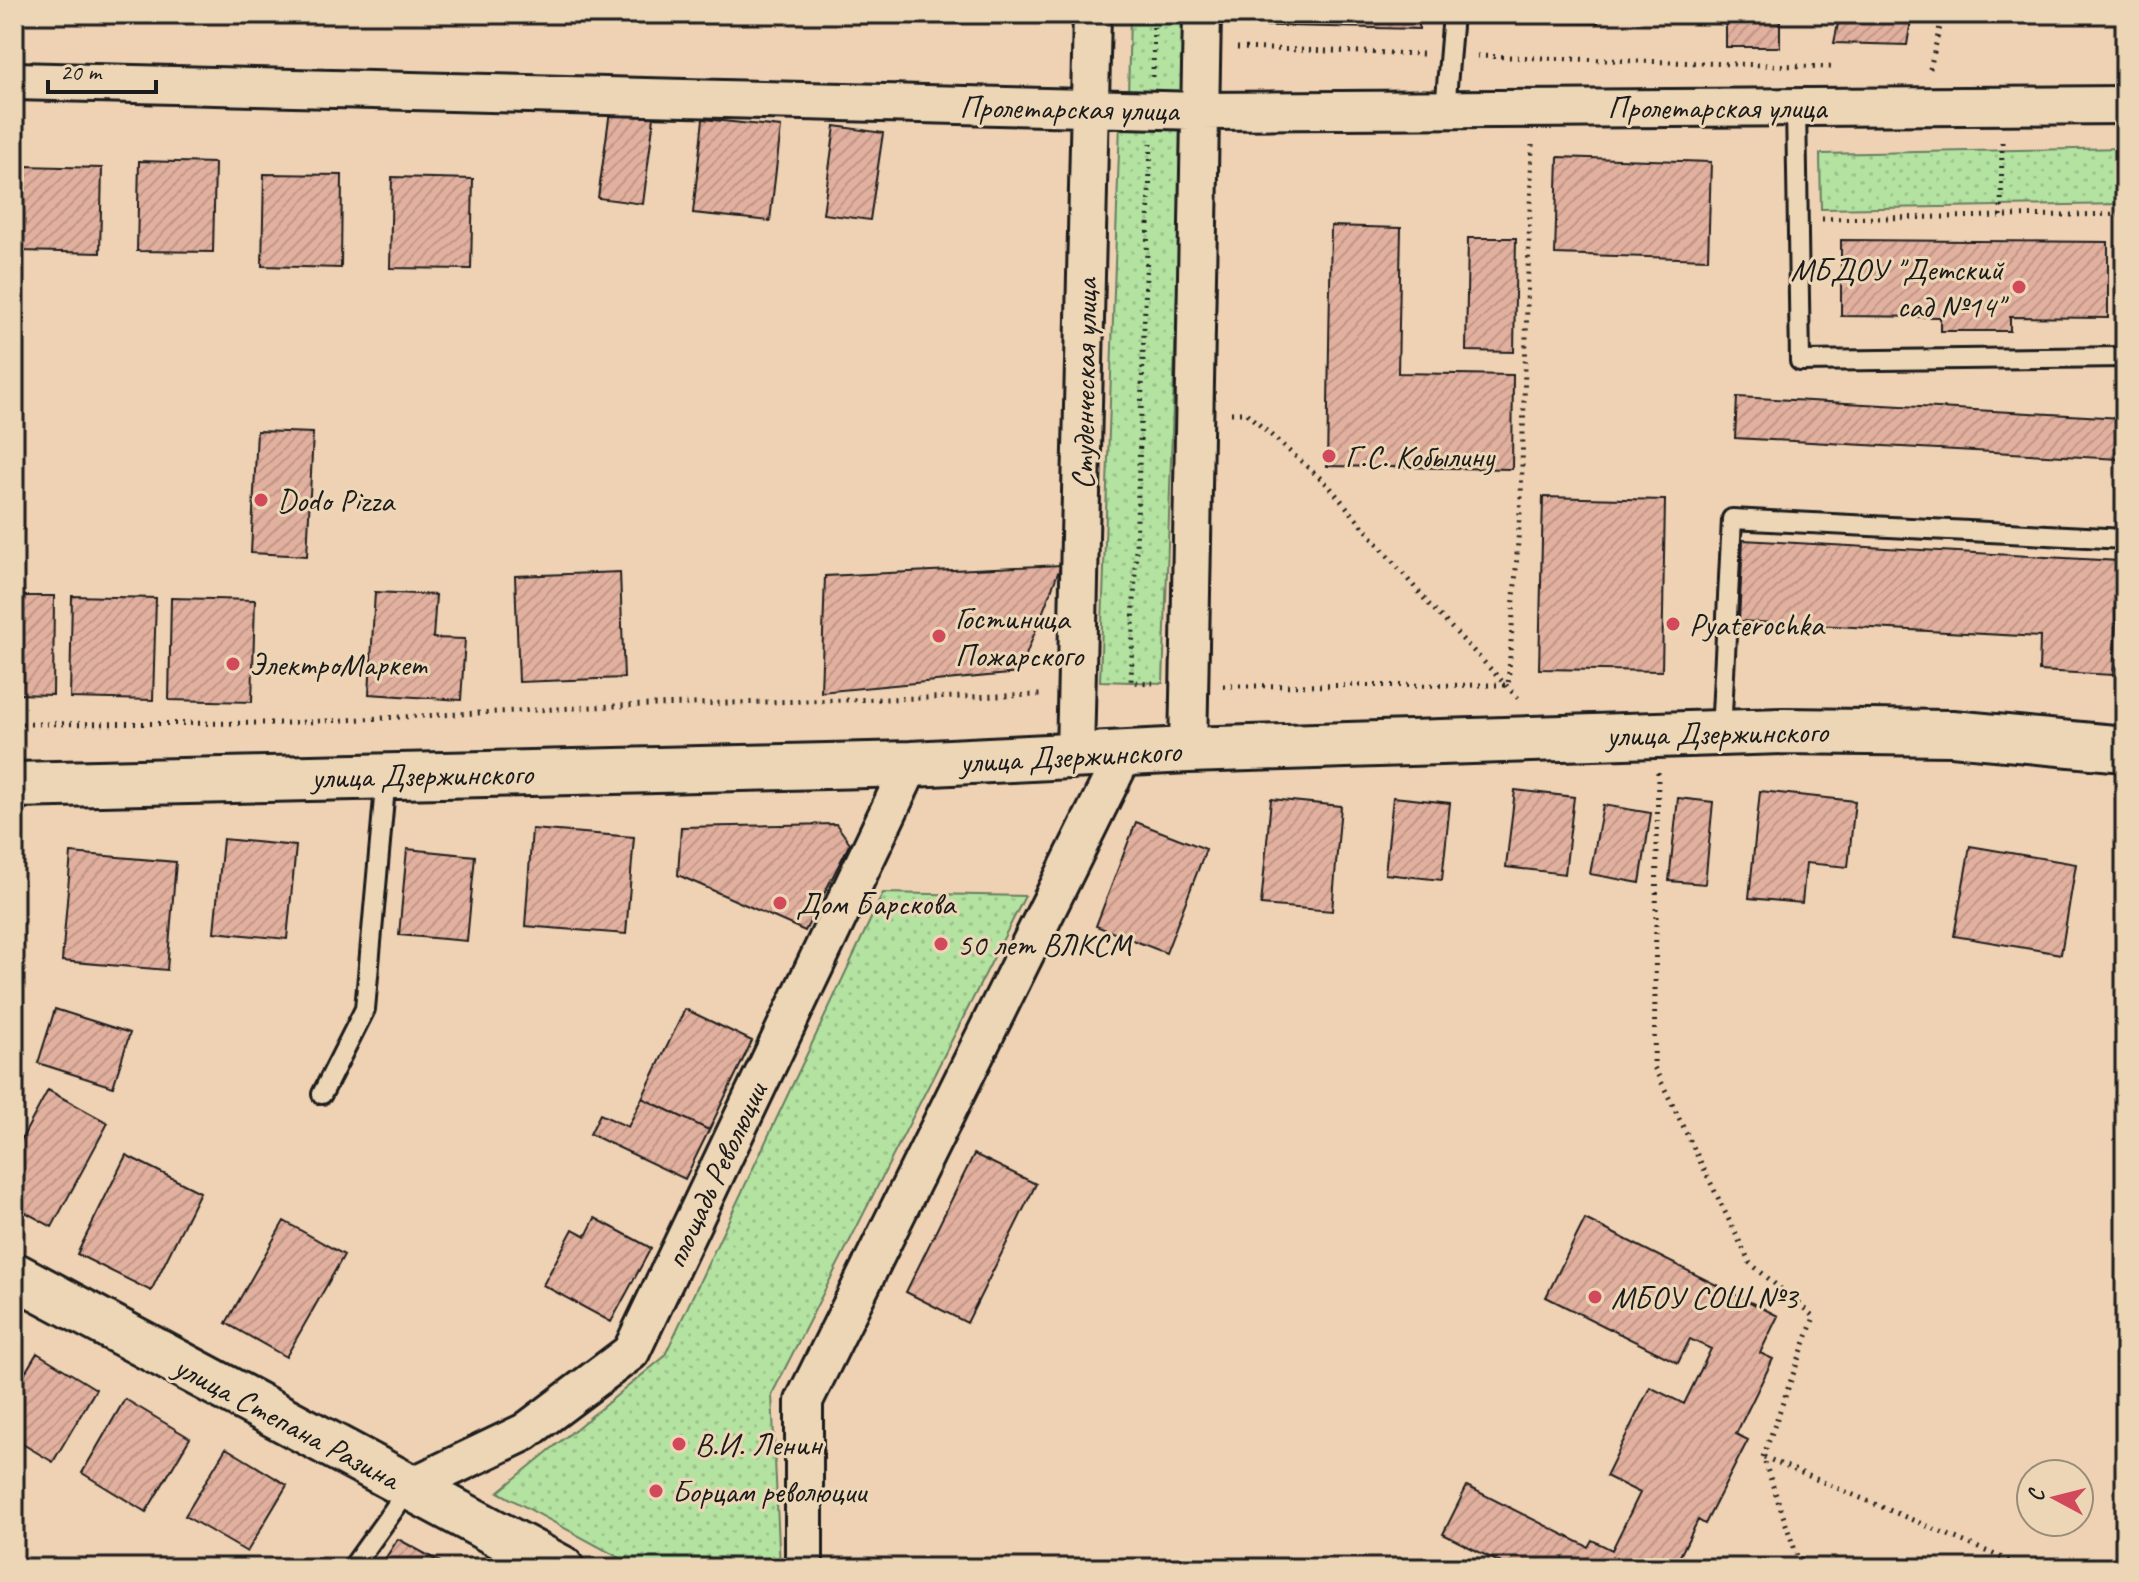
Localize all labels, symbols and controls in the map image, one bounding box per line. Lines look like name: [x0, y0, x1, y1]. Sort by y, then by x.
scale bar: [48, 44, 156, 94]
text: 20 m: [60, 57, 103, 87]
street label: Пролетарская улица: [959, 86, 1181, 131]
street label: Пролетарская улица: [1608, 87, 1829, 128]
place label: МБДОУ "Детский сад №14": [1790, 249, 2009, 327]
street label: Студенческая улица: [1062, 276, 1107, 490]
marker: МБДОУ "Детский сад №14": [2010, 278, 2028, 296]
place label: Г.С. Кобылину: [1345, 436, 1496, 477]
marker: Г.С. Кобылину: [1320, 447, 1338, 465]
place label: Dodo Pizza: [277, 480, 396, 521]
marker: Dodo Pizza: [252, 491, 270, 509]
place label: Гостиница Пожарского: [955, 598, 1085, 676]
place label: Pyaterochka: [1689, 604, 1826, 645]
marker: Pyaterochka: [1664, 615, 1682, 633]
marker: Гостиница Пожарского: [930, 627, 948, 645]
place label: ЭлектроМаркет: [249, 644, 429, 685]
marker: ЭлектроМаркет: [224, 655, 242, 673]
street label: улица Дзержинского: [1604, 711, 1830, 756]
street label: улица Дзержинского: [956, 730, 1183, 783]
street label: улица Дзержинского: [309, 753, 535, 798]
place label: Дом Барскова: [796, 883, 957, 924]
marker: Дом Барскова: [771, 894, 789, 912]
place label: 50 лет ВЛКСМ: [957, 924, 1133, 965]
marker: 50 лет ВЛКСМ: [932, 935, 950, 953]
street label: площадь Революции: [655, 1074, 777, 1275]
place label: МБОУ СОШ №3: [1611, 1277, 1800, 1318]
marker: МБОУ СОШ №3: [1586, 1288, 1604, 1306]
street label: улица Степана Разина: [165, 1345, 409, 1500]
place label: В.И. Ленин: [695, 1424, 824, 1465]
marker: В.И. Ленин: [670, 1435, 688, 1453]
north arrow: [2015, 1458, 2095, 1538]
place label: Борцам революции: [672, 1471, 869, 1512]
marker: Борцам революции: [647, 1482, 665, 1500]
text: С: [2022, 1485, 2051, 1503]

